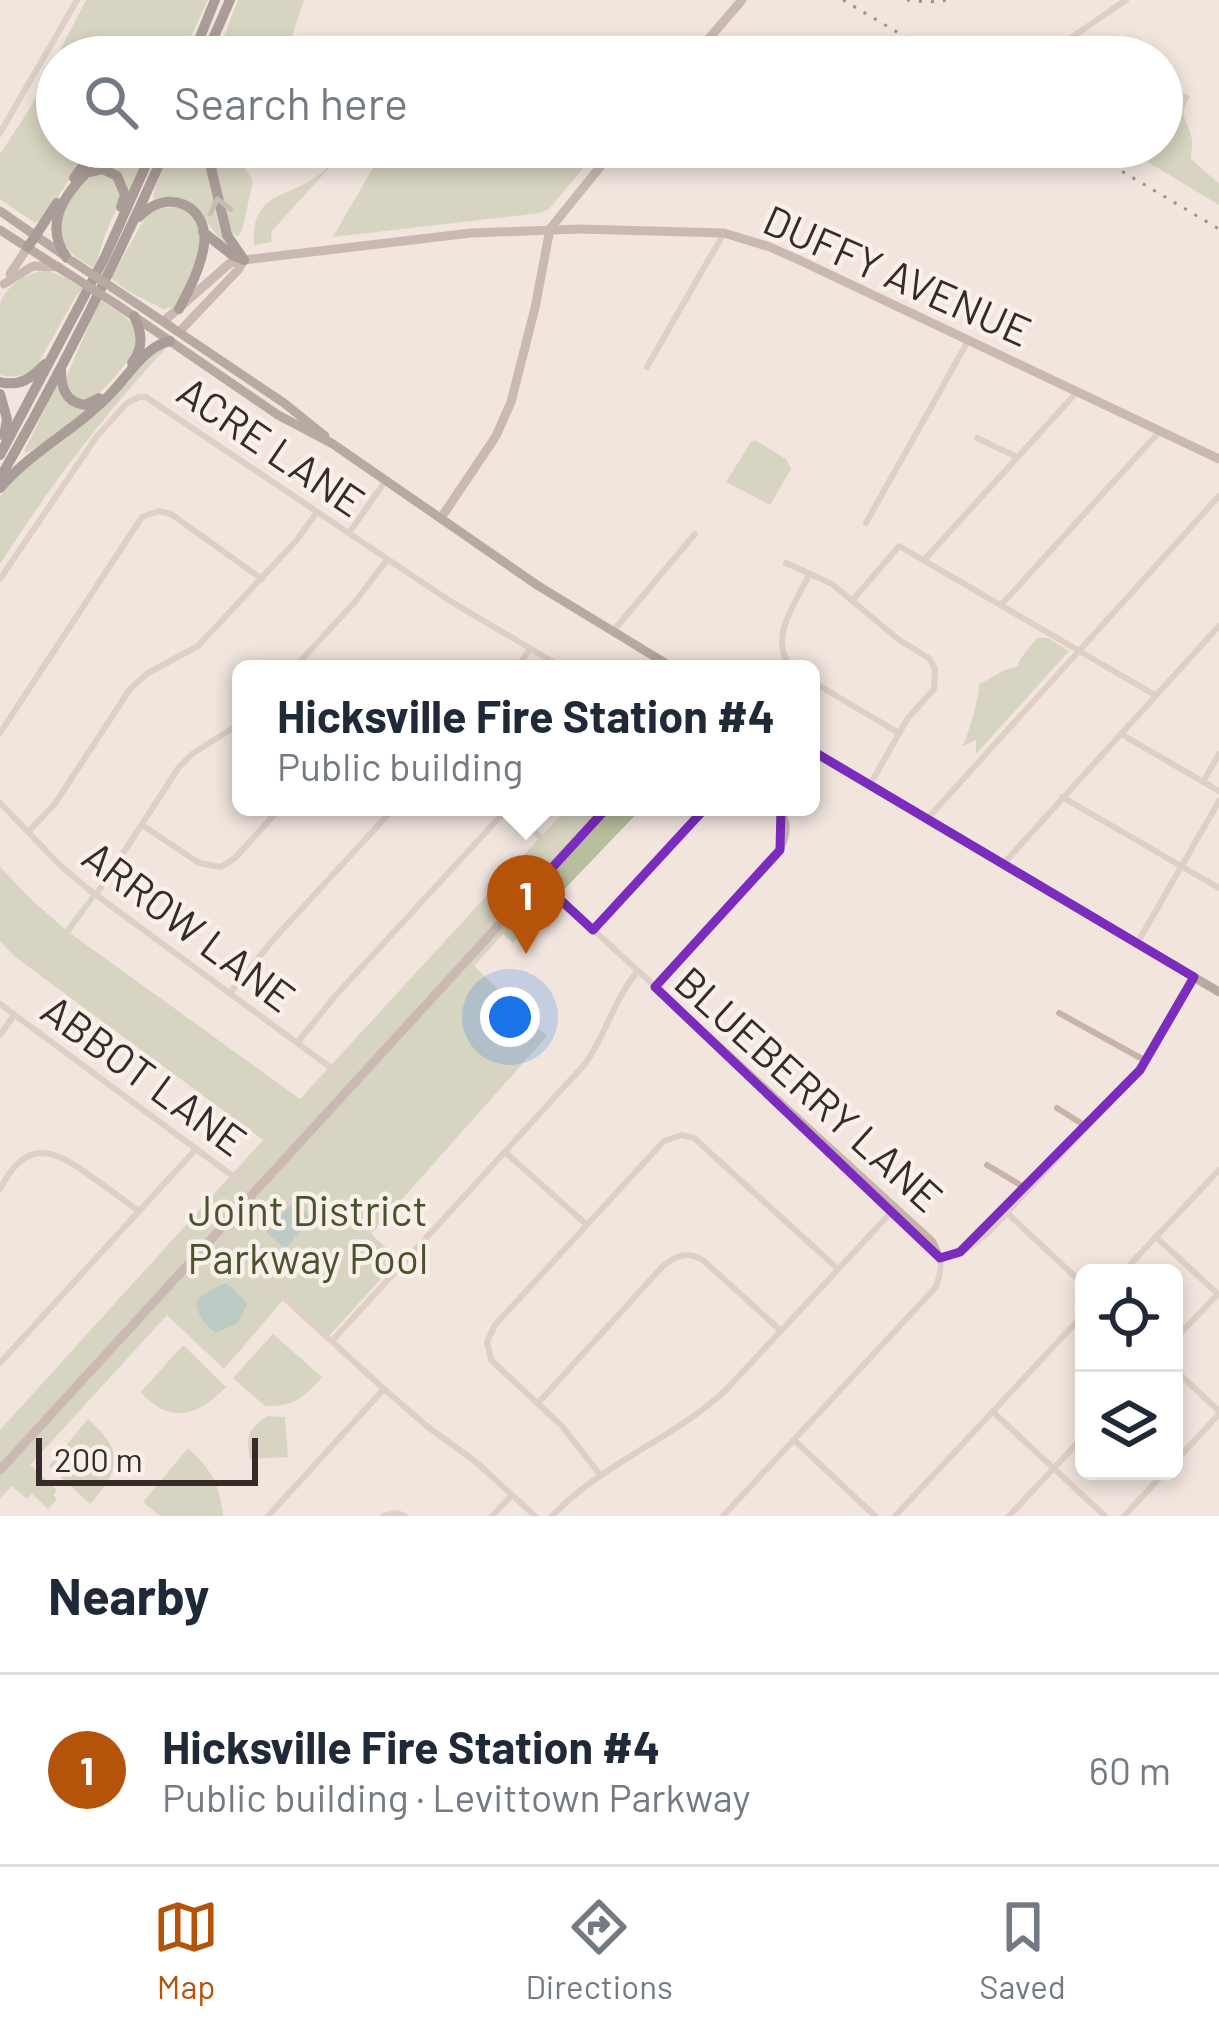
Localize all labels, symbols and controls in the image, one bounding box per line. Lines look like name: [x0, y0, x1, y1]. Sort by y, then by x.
search box: [36, 36, 1183, 168]
icon: search: [78, 69, 144, 135]
text: Search here: [174, 75, 408, 129]
street label: DUFFY AVENUE: [757, 193, 1039, 355]
one-way arrow: [208, 196, 233, 216]
street label: ACRE LANE: [169, 364, 375, 526]
popup: [232, 660, 820, 816]
text: Hicksville Fire Station #4: [277, 688, 775, 742]
text: Public building: [277, 742, 523, 789]
street label: ARROW LANE: [74, 829, 306, 1021]
pin: 1: [487, 855, 565, 954]
street label: BLUEBERRY LANE: [666, 955, 954, 1221]
street label: ABBOT LANE: [33, 983, 257, 1165]
your location: [480, 987, 540, 1047]
park label: Joint District Parkway Pool: [188, 1184, 428, 1283]
map controls: [1075, 1264, 1183, 1480]
button: locate: [1075, 1264, 1183, 1372]
button: layers: [1075, 1372, 1183, 1480]
scale bar: [36, 1432, 258, 1485]
text: 200 m: [54, 1439, 143, 1479]
text: Nearby: [48, 1564, 209, 1625]
text: Hicksville Fire Station #4: [162, 1719, 660, 1773]
text: 1: [80, 1746, 94, 1793]
text: 60 m: [1089, 1746, 1171, 1793]
text: Public building · Levittown Parkway: [162, 1773, 750, 1820]
tab: Map: [153, 1894, 219, 2006]
tab: Directions: [525, 1894, 673, 2006]
tab: Saved: [979, 1894, 1066, 2006]

